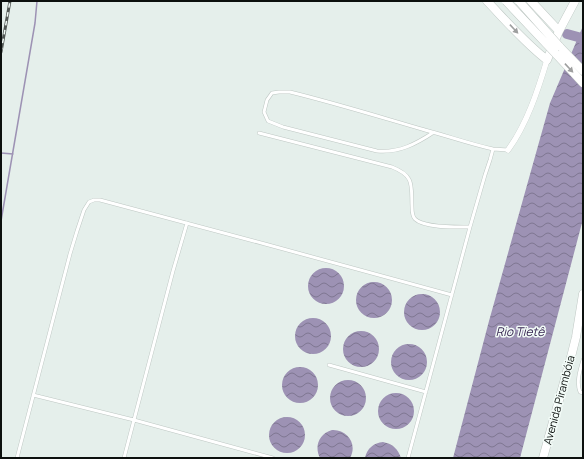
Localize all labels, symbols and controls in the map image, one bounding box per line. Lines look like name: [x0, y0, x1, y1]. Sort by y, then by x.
one-way arrow: [509, 24, 518, 34]
one-way arrow: [565, 63, 574, 74]
water label: Rio Tietê: [496, 323, 545, 340]
street label: Avenida Pirambóia: [539, 353, 578, 446]

